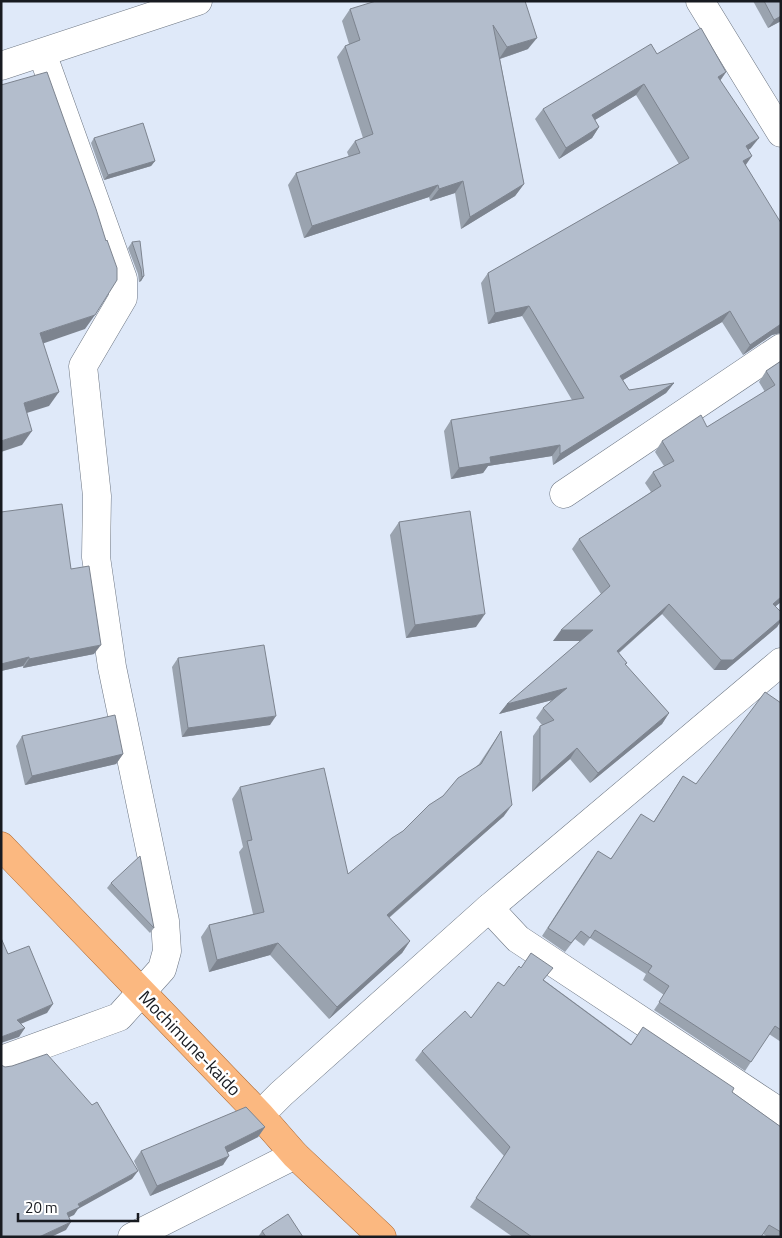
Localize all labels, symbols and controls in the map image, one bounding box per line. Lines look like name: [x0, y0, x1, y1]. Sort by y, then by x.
street label: Mochimune-kaido: [132, 984, 248, 1102]
scale bar: [18, 1190, 138, 1222]
text: 20 m: [25, 1196, 58, 1219]

